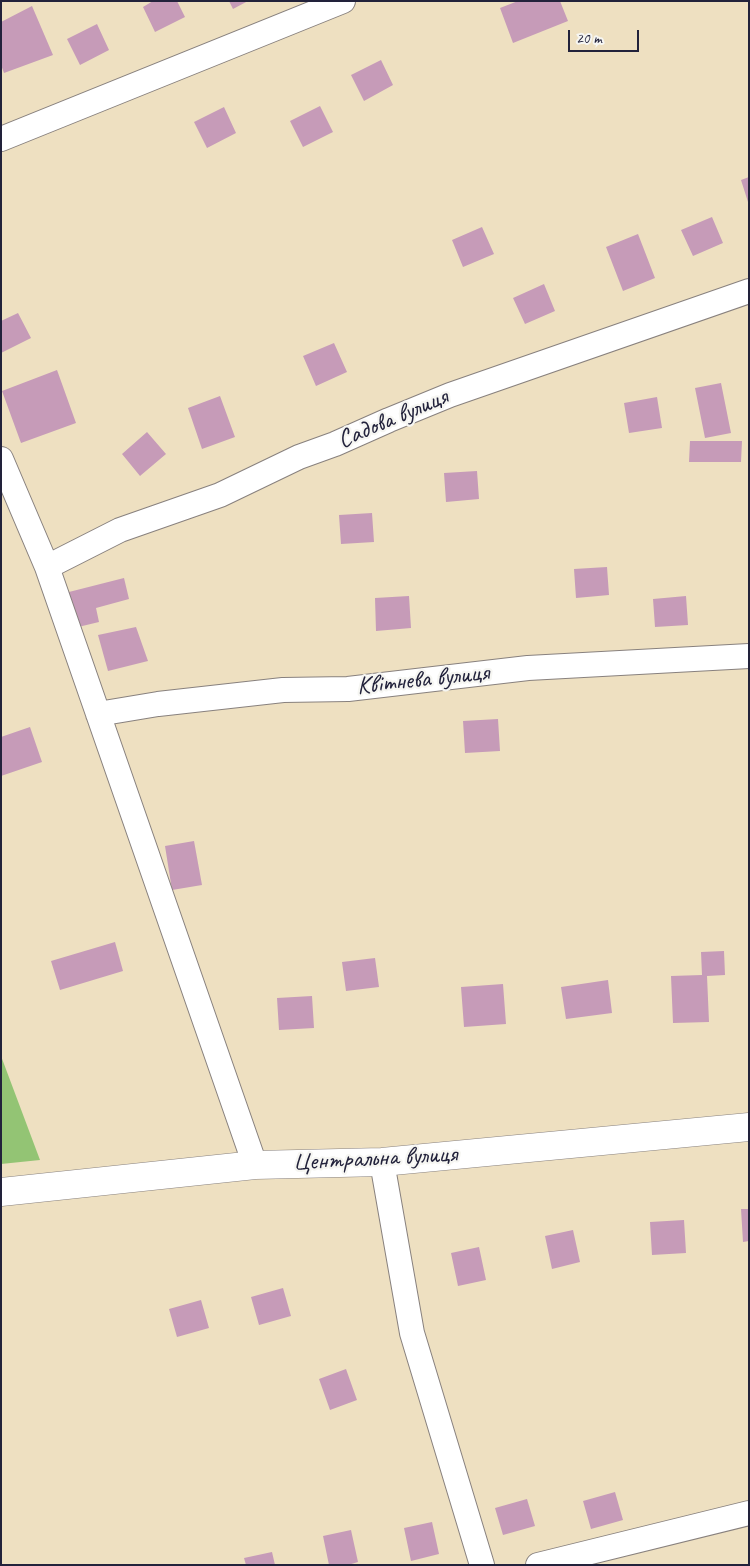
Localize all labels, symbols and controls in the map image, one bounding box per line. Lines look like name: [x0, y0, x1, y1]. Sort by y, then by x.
scale bar: [570, 20, 641, 52]
text: 20 m: [576, 29, 602, 48]
street label: Садова вулиця: [333, 382, 453, 456]
street label: Квітнева вулиця: [355, 658, 491, 702]
street label: Центральна вулиця: [292, 1140, 458, 1178]

